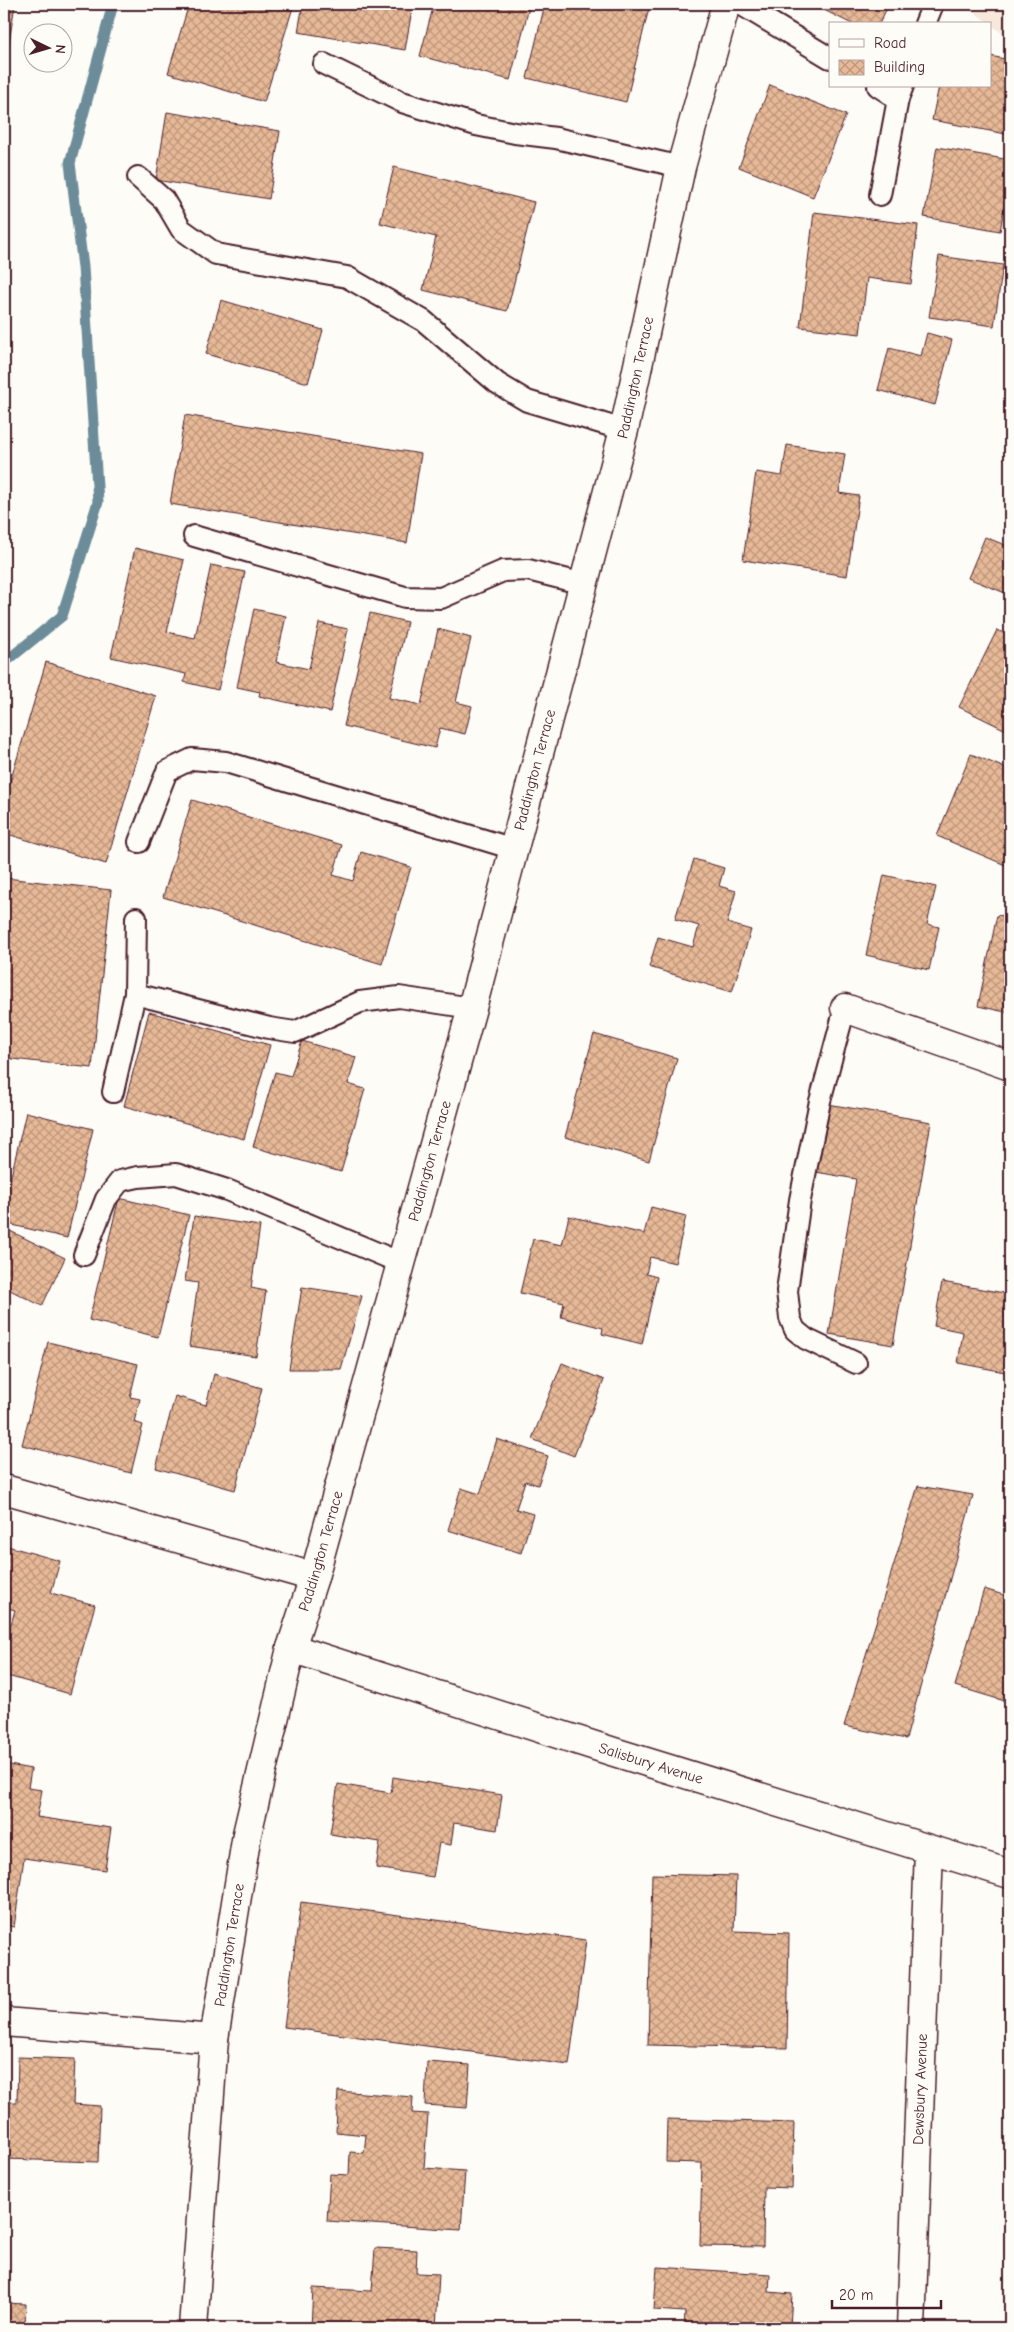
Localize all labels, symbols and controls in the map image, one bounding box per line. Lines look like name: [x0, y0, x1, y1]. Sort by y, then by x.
north arrow: [22, 22, 72, 72]
legend: [829, 22, 992, 88]
text: Road: [874, 34, 906, 52]
text: N: [52, 44, 69, 54]
text: Building: [874, 58, 925, 76]
street label: Paddington Terrace: [613, 314, 657, 441]
street label: Paddington Terrace: [510, 707, 559, 832]
street label: Paddington Terrace: [404, 1098, 455, 1223]
street label: Paddington Terrace: [295, 1488, 347, 1613]
street label: Salisbury Avenue: [597, 1739, 706, 1788]
street label: Paddington Terrace: [210, 1882, 248, 2008]
street label: Dewsbury Avenue: [909, 2033, 931, 2145]
scale bar: [832, 2277, 940, 2309]
text: 20 m: [839, 2286, 873, 2304]

